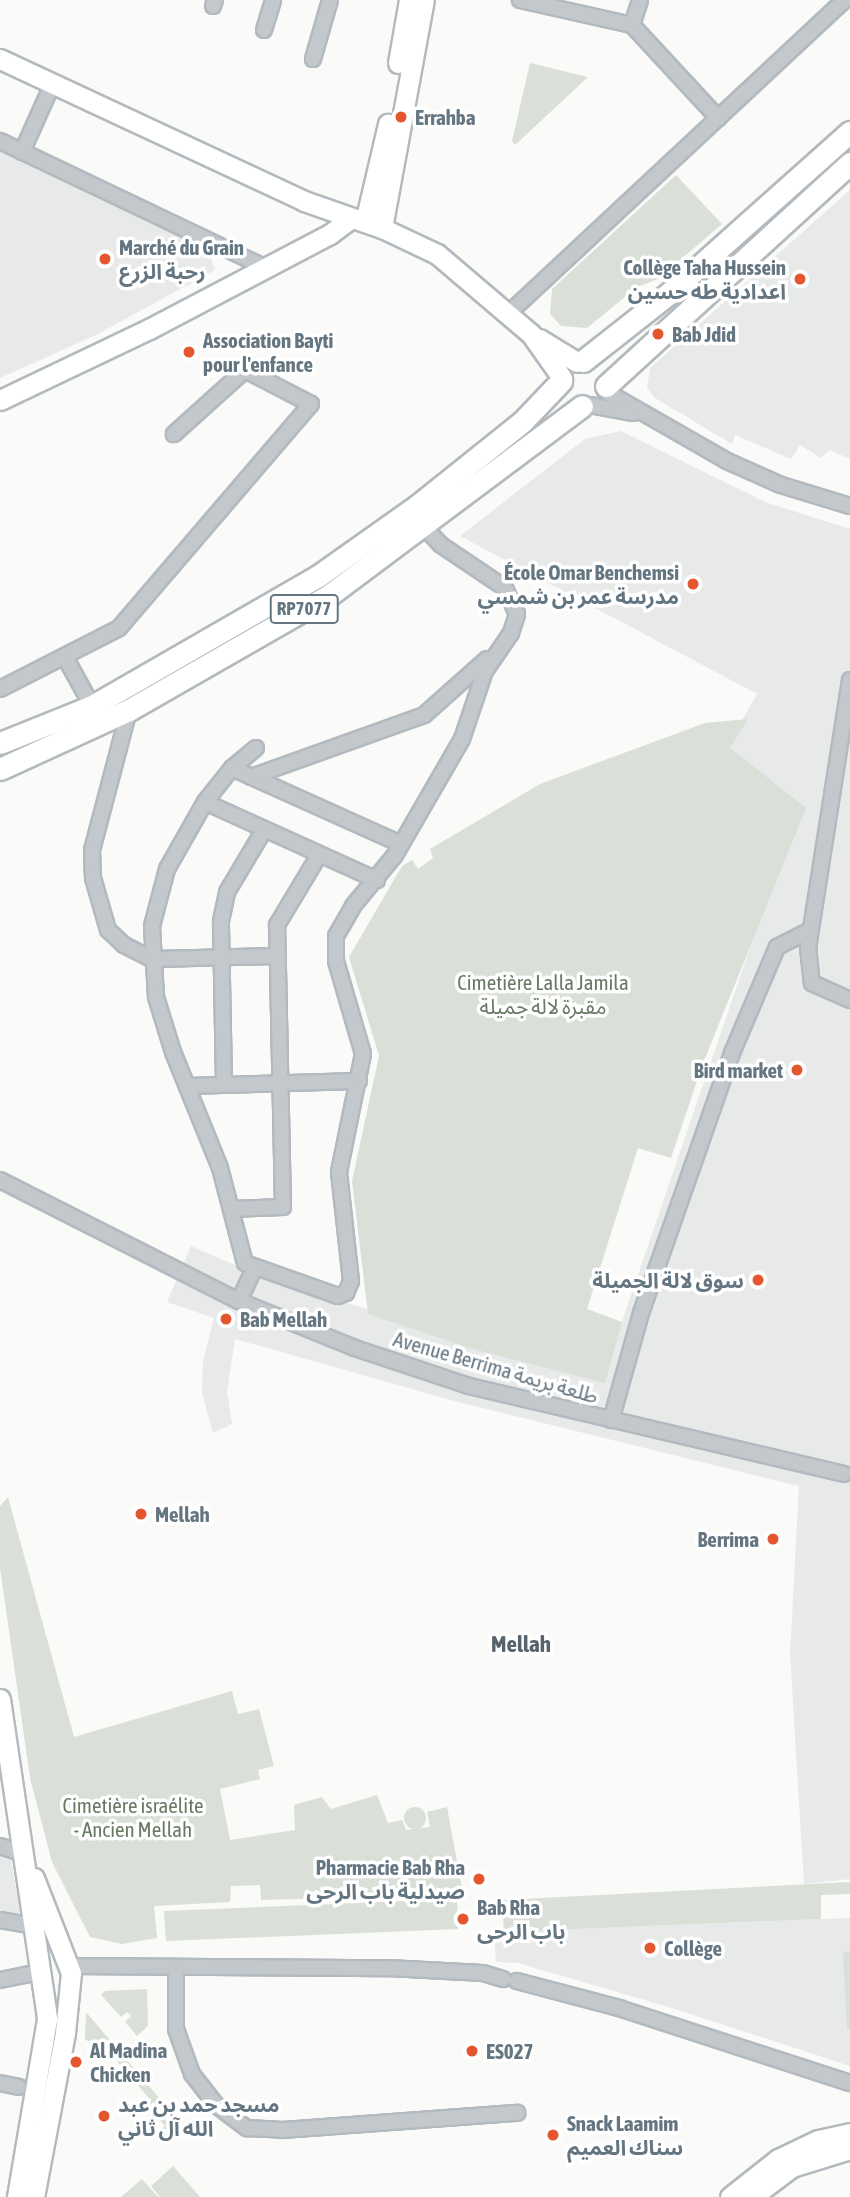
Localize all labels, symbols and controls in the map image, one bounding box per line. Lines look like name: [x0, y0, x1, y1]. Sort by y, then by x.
place label: Errahba: [415, 104, 476, 130]
marker: Errahba: [393, 109, 409, 125]
place label: Marché du Grain رحبة الزرع: [119, 234, 244, 284]
marker: Marché du Grain رحبة الزرع: [97, 251, 113, 267]
place label: Collège Taha Hussein اعدادية طه حسين: [623, 254, 786, 304]
marker: Collège Taha Hussein اعدادية طه حسين: [792, 271, 808, 287]
place label: Bab Jdid: [672, 321, 736, 347]
marker: Bab Jdid: [650, 326, 666, 342]
place label: Association Bayti pour l'enfance: [203, 327, 333, 377]
marker: Association Bayti pour l'enfance: [181, 344, 197, 360]
place label: École Omar Benchemsi مدرسة عمر بن شمسي: [478, 559, 679, 609]
marker: École Omar Benchemsi مدرسة عمر بن شمسي: [685, 576, 701, 592]
road number: RP7077: [269, 594, 339, 624]
park label: Cimetière Lalla Jamila مقبرة لالة جميلة: [457, 969, 629, 1019]
place label: Bird market: [694, 1057, 783, 1083]
marker: Bird market: [789, 1062, 805, 1078]
place label: سوق لالة الجميلة: [592, 1267, 744, 1293]
marker: سوق لالة الجميلة: [750, 1272, 766, 1288]
place label: Bab Mellah: [240, 1306, 327, 1332]
marker: Bab Mellah: [218, 1311, 234, 1327]
street label: Avenue Berrima طلعة بريمة: [391, 1326, 601, 1408]
place label: Mellah: [155, 1501, 210, 1527]
marker: Mellah: [133, 1506, 149, 1522]
place label: Berrima: [697, 1526, 759, 1552]
marker: Berrima: [765, 1531, 781, 1547]
district label: Mellah: [491, 1630, 551, 1658]
park label: Cimetière israélite - Ancien Mellah: [62, 1792, 204, 1842]
place label: Pharmacie Bab Rha صيدلية باب الرحى: [306, 1854, 465, 1904]
marker: Pharmacie Bab Rha صيدلية باب الرحى: [471, 1871, 487, 1887]
place label: Bab Rha باب الرحى: [477, 1894, 565, 1944]
marker: Bab Rha باب الرحى: [455, 1911, 471, 1927]
place label: Collège: [664, 1935, 722, 1961]
marker: Collège: [642, 1940, 658, 1956]
place label: Al Madina Chicken: [90, 2037, 167, 2087]
place label: ES027: [486, 2038, 533, 2064]
marker: ES027: [464, 2043, 480, 2059]
marker: Al Madina Chicken: [68, 2054, 84, 2070]
place label: مسجد حمد بن عبد الله آل ثاني: [118, 2091, 280, 2141]
marker: مسجد حمد بن عبد الله آل ثاني: [96, 2108, 112, 2124]
place label: Snack Laamim سناك العميم: [567, 2110, 683, 2160]
marker: Snack Laamim سناك العميم: [545, 2127, 561, 2143]

